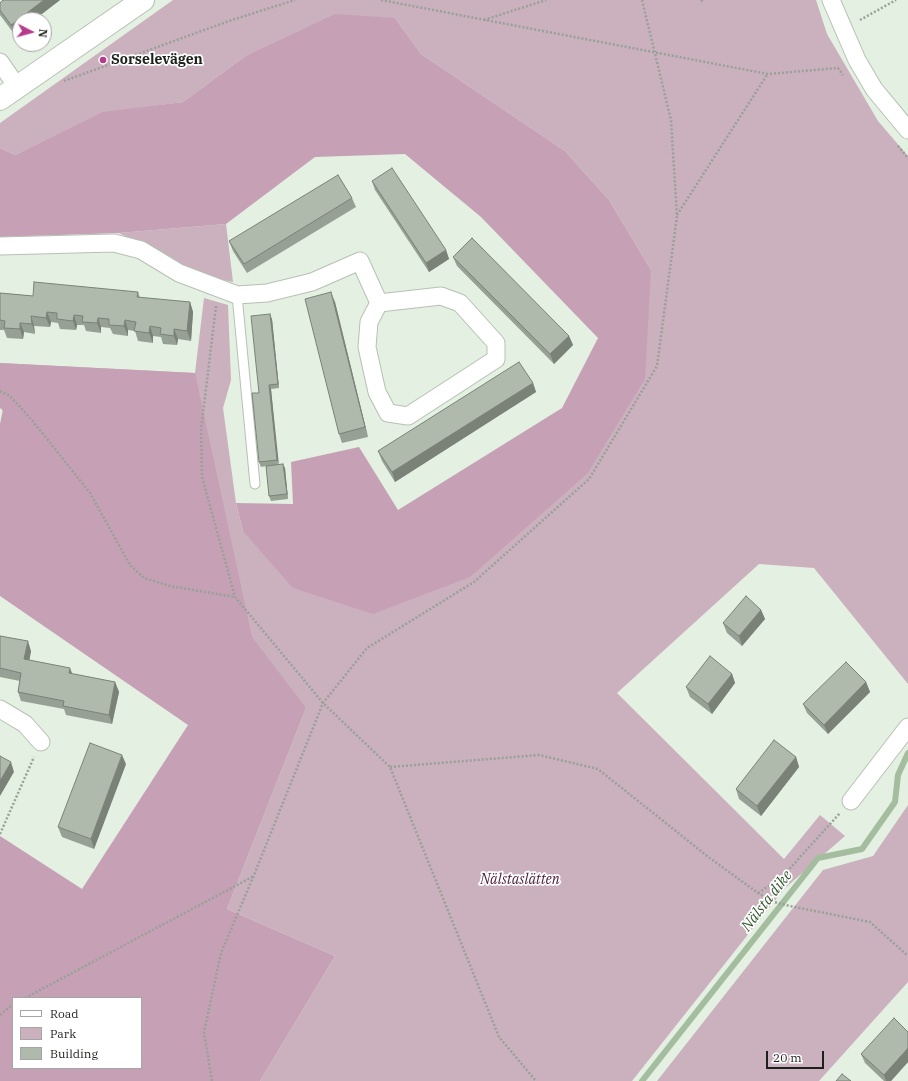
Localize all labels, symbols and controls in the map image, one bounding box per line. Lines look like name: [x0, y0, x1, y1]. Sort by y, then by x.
north arrow: [12, 12, 52, 52]
text: N: [36, 28, 50, 38]
place label: Sorselevägen: [111, 52, 203, 68]
marker: Sorselevägen: [98, 55, 108, 65]
water label: Nälsta dike: [738, 867, 796, 935]
park label: Nälstaslätten: [480, 872, 560, 888]
legend: [12, 997, 142, 1069]
text: Road: [50, 1006, 79, 1021]
text: Park: [50, 1026, 76, 1041]
scale bar: [768, 1043, 826, 1069]
text: Building: [50, 1046, 98, 1061]
text: 20 m: [773, 1050, 802, 1065]

